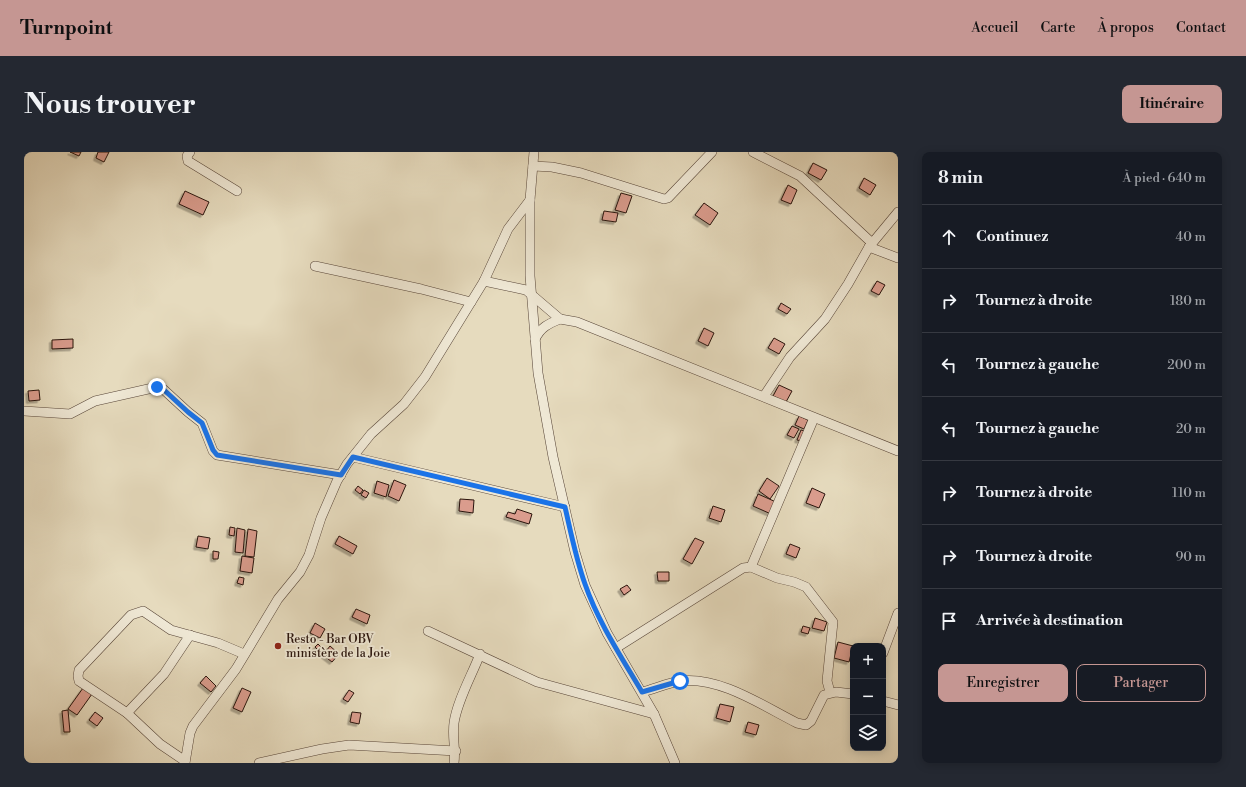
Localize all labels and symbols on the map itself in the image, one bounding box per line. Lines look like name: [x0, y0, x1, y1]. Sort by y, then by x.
route end: [148, 378, 166, 396]
place label: Resto - Bar OBV ministère de la Joie: [286, 632, 390, 661]
marker: Resto - Bar OBV ministère de la Joie: [273, 641, 283, 651]
route start: [671, 672, 689, 690]

